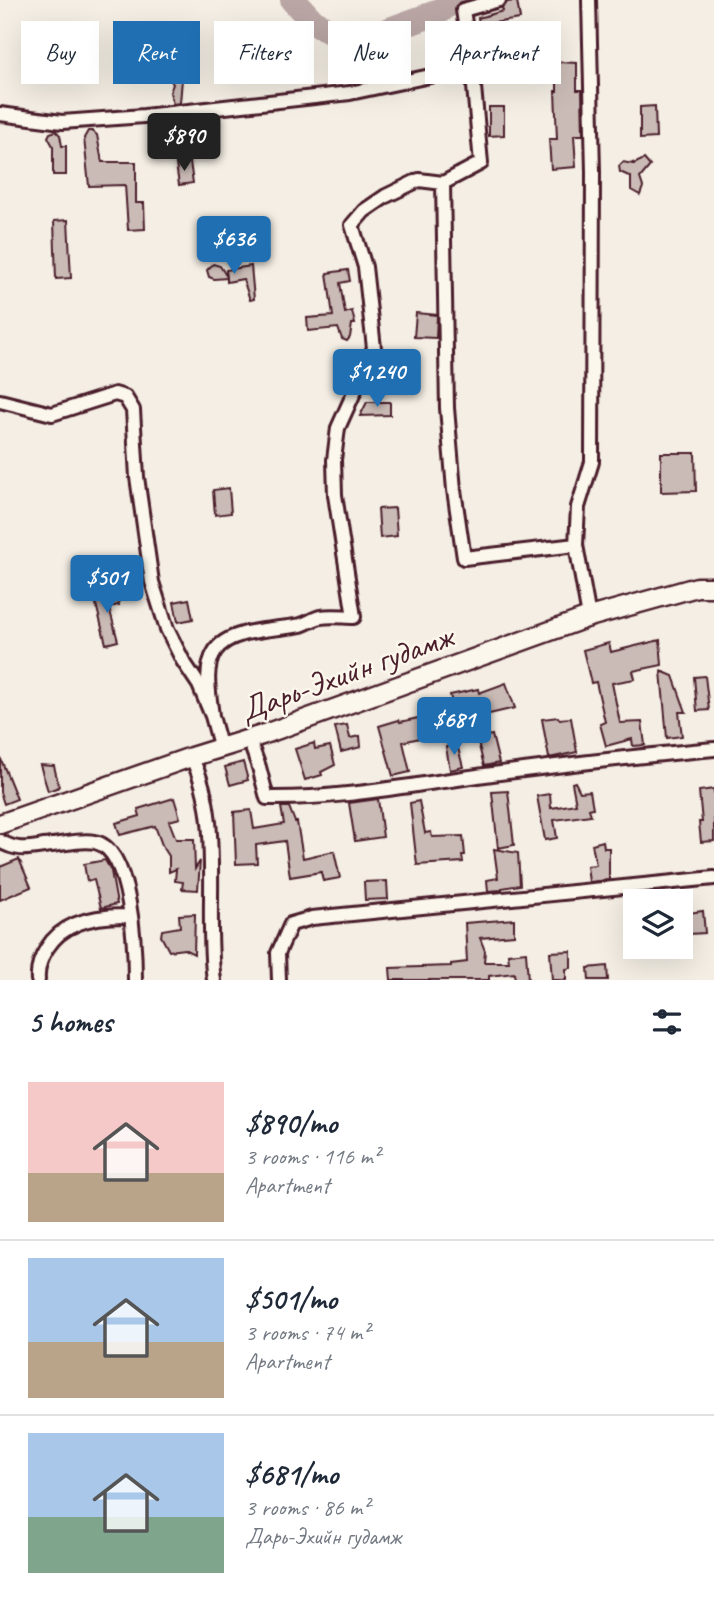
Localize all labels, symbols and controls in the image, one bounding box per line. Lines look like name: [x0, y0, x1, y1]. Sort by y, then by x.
chip: Buy: [21, 21, 99, 84]
chip: Rent: [113, 21, 200, 84]
chip: Filters: [214, 21, 314, 84]
chip: New: [328, 21, 411, 84]
chip: Apartment: [425, 21, 561, 84]
pin: $890: [143, 114, 225, 173]
text: $890: [163, 121, 205, 150]
pin: $636: [193, 216, 275, 276]
text: $636: [213, 224, 255, 253]
pin: $1,240: [320, 350, 434, 409]
text: $1,240: [349, 357, 405, 386]
pin: $501: [66, 556, 148, 615]
text: $501: [86, 563, 128, 592]
street label: Дарь-Эхийн гудамж: [234, 614, 461, 731]
pin: $681: [413, 698, 495, 757]
text: $681: [433, 705, 475, 734]
map controls: [623, 889, 693, 959]
button: layers: [623, 889, 693, 959]
text: 5 homes: [28, 1003, 112, 1041]
icon: filters: [648, 1003, 686, 1041]
text: $890/mo: [245, 1104, 337, 1142]
icon: home: [84, 1110, 168, 1194]
text: 3 rooms · 116 m²: [245, 1142, 380, 1171]
text: Apartment: [245, 1171, 330, 1200]
text: $501/mo: [245, 1280, 337, 1318]
icon: home: [84, 1286, 168, 1370]
text: 3 rooms · 74 m²: [245, 1318, 369, 1347]
text: Apartment: [245, 1347, 330, 1376]
text: $681/mo: [245, 1455, 338, 1493]
icon: home: [84, 1461, 168, 1545]
text: 3 rooms · 86 m²: [245, 1493, 369, 1522]
text: Дарь-Эхийн гудамж: [245, 1522, 401, 1551]

